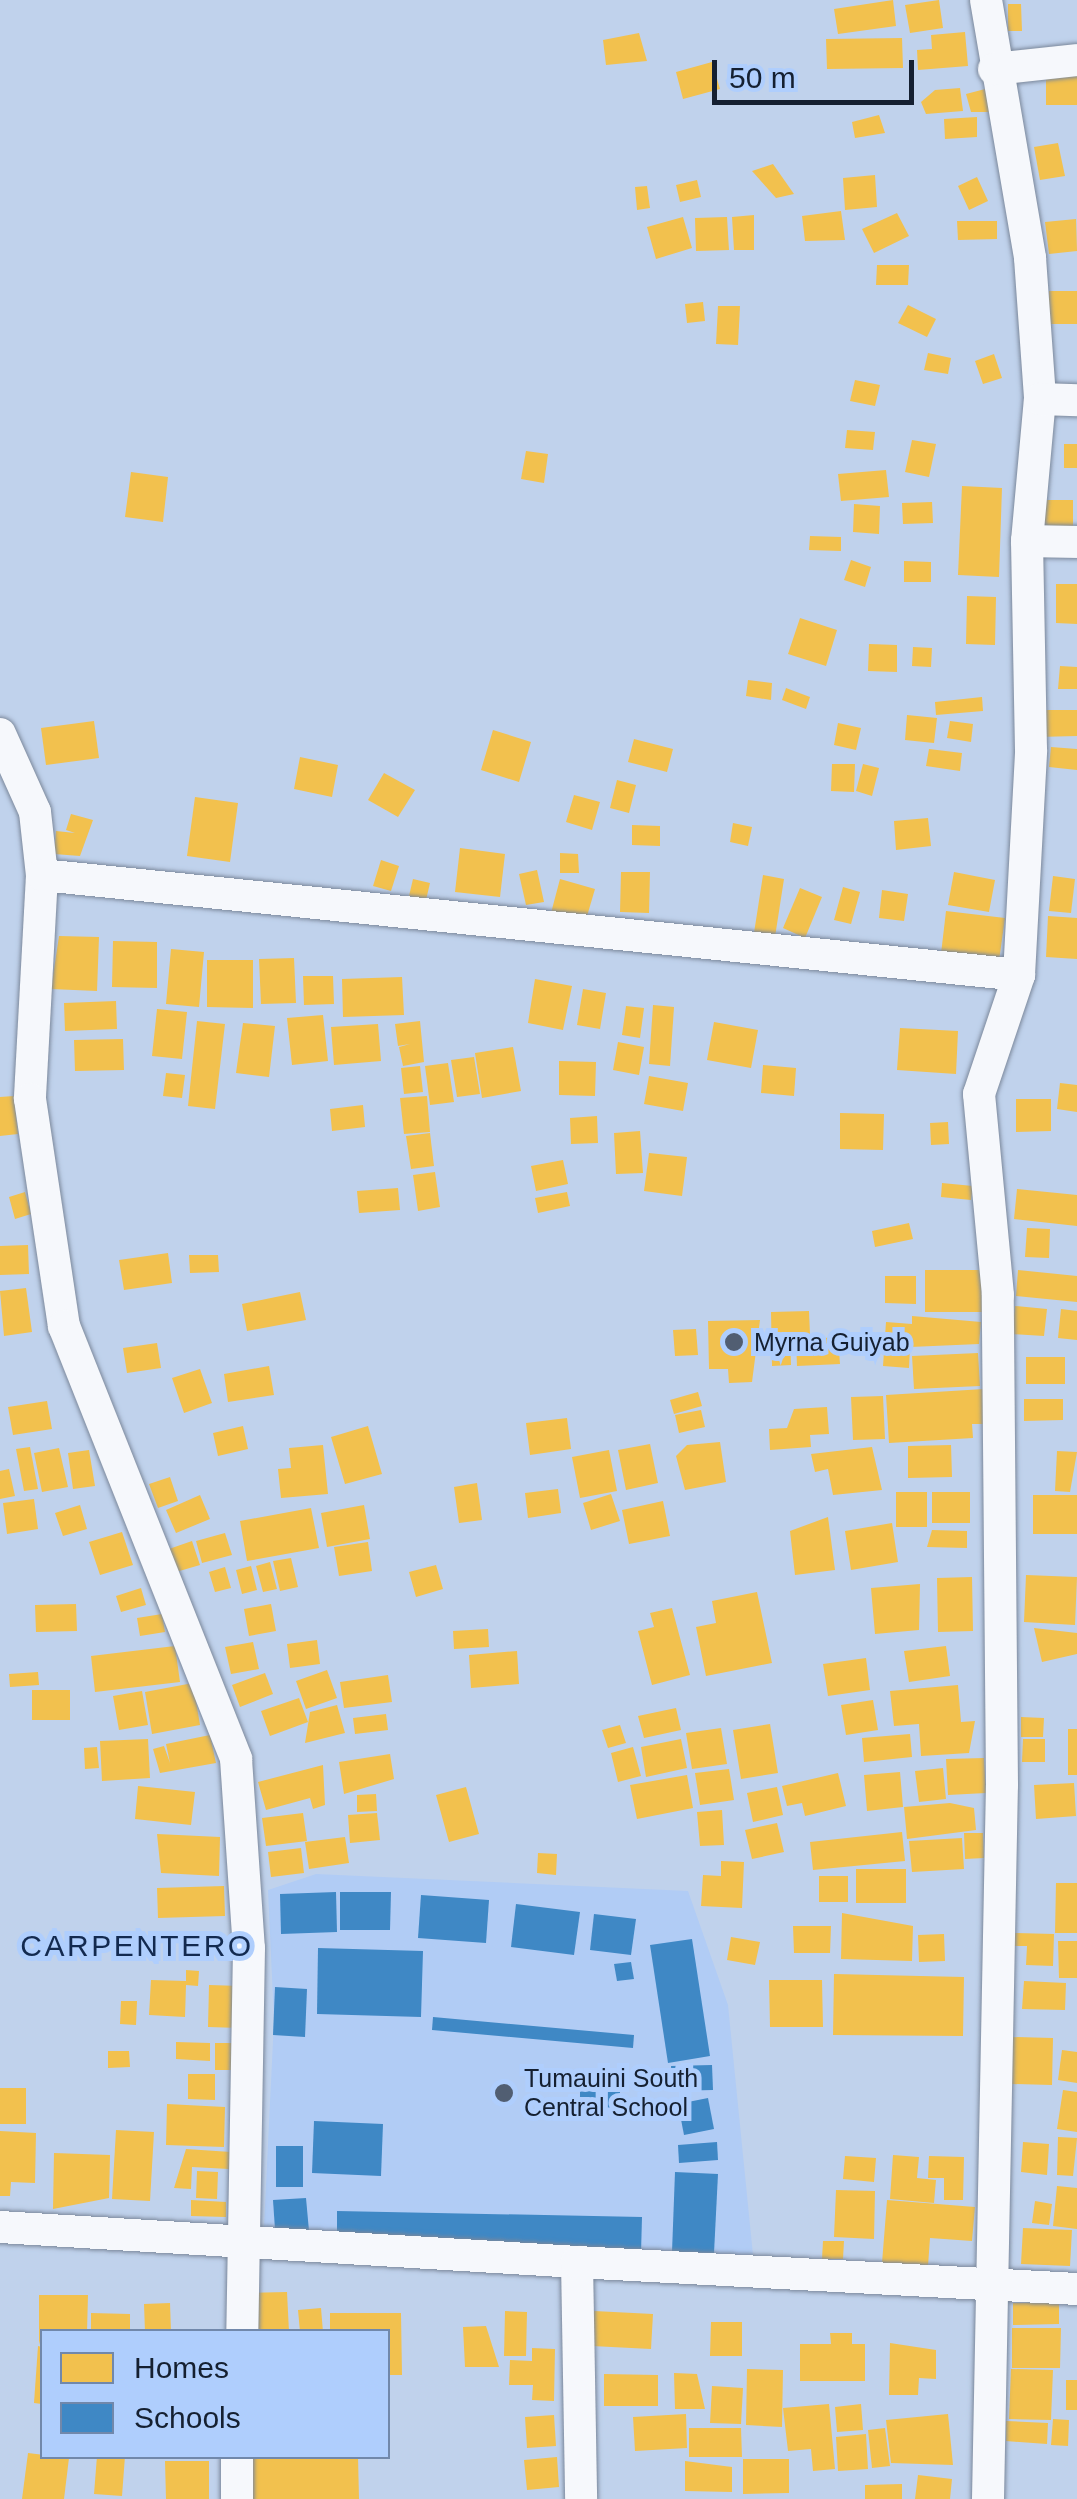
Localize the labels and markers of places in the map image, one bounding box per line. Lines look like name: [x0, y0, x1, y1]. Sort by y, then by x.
place label: Myrna Guiyab: [754, 1327, 910, 1357]
marker: Myrna Guiyab: [723, 1331, 745, 1353]
place label: Tumauini South Central School: [524, 2064, 698, 2123]
marker: Tumauini South Central School: [493, 2082, 515, 2104]

